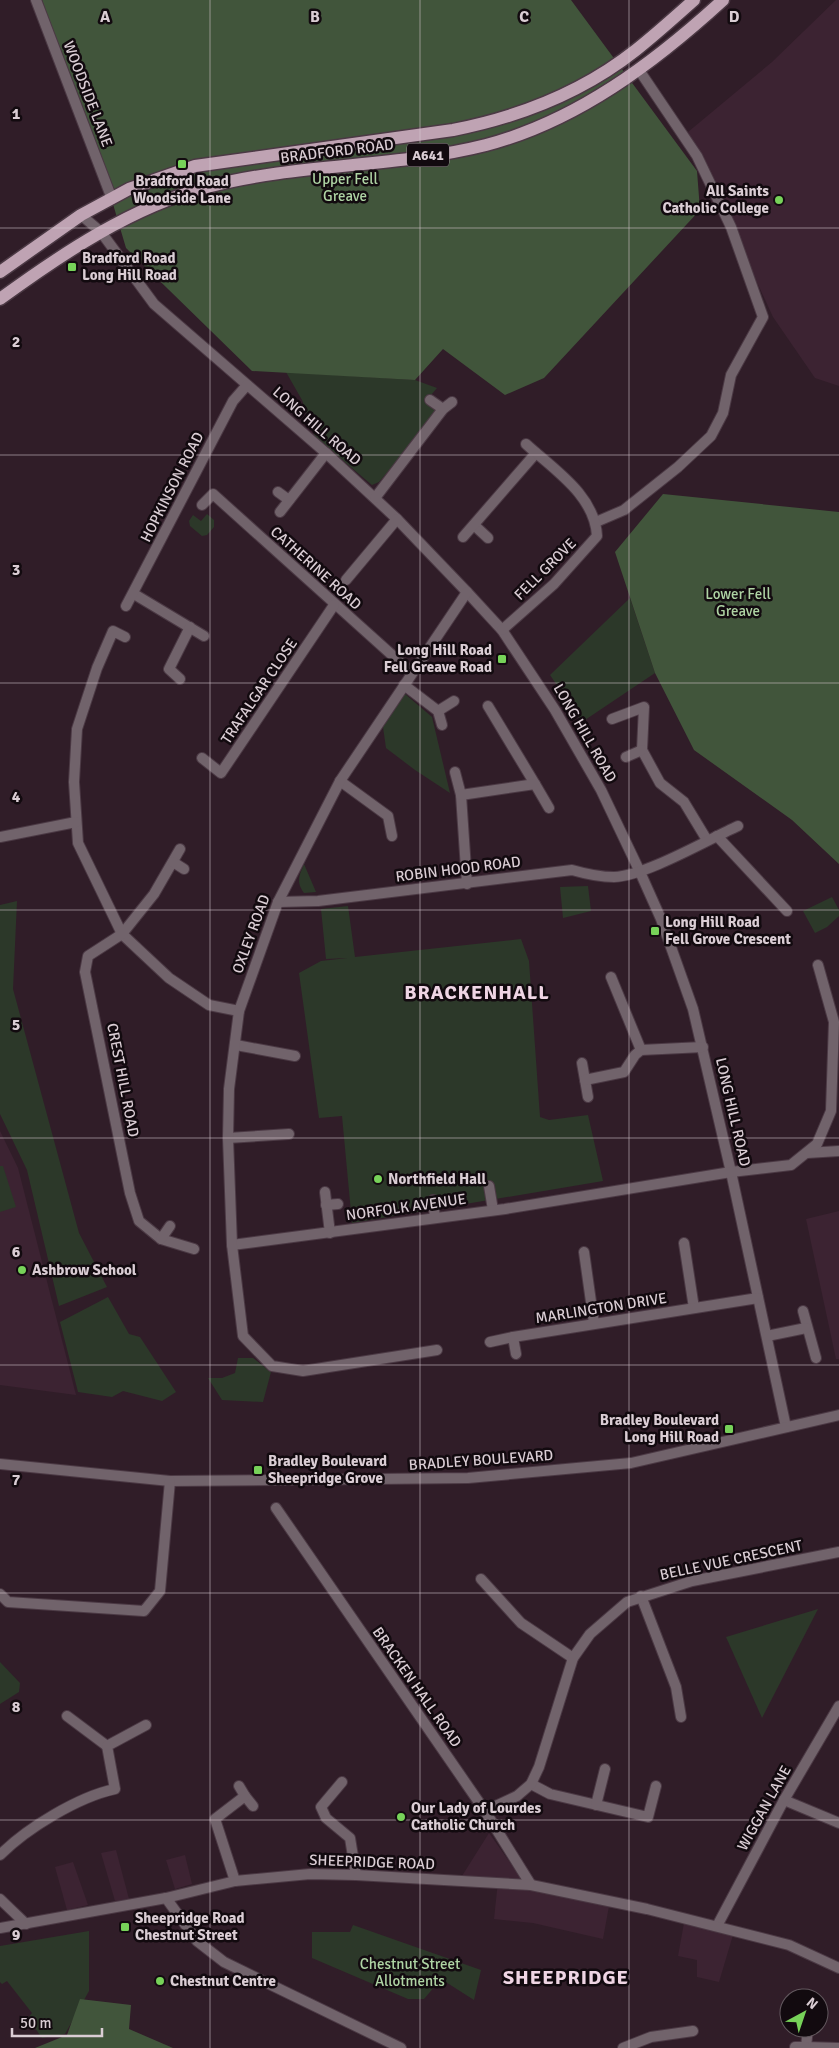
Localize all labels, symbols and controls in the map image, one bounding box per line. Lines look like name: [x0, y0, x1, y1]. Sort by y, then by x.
text: A: [100, 7, 111, 27]
text: B: [310, 7, 320, 27]
text: C: [519, 7, 529, 27]
text: D: [729, 7, 740, 27]
street label: WOODSIDE LANE: [60, 39, 116, 149]
text: 1: [12, 104, 21, 124]
street label: BRADFORD ROAD: [279, 135, 395, 167]
road number: A641: [407, 144, 449, 166]
marker: Bradford Road Woodside Lane: [176, 158, 188, 170]
park label: Upper Fell Greave: [312, 170, 378, 205]
place label: Bradford Road Woodside Lane: [133, 172, 231, 207]
place label: All Saints Catholic College: [662, 182, 769, 217]
marker: All Saints Catholic College: [773, 194, 785, 206]
place label: Bradford Road Long Hill Road: [82, 249, 177, 284]
marker: Bradford Road Long Hill Road: [66, 261, 78, 273]
text: 2: [12, 332, 20, 352]
street label: LONG HILL ROAD: [269, 383, 365, 469]
street label: HOPKINSON ROAD: [137, 429, 207, 545]
street label: CATHERINE ROAD: [267, 522, 365, 614]
street label: FELL GROVE: [510, 534, 580, 604]
text: 3: [12, 560, 20, 580]
park label: Lower Fell Greave: [705, 585, 771, 620]
street label: TRAFALGAR CLOSE: [217, 635, 301, 747]
place label: Long Hill Road Fell Greave Road: [384, 641, 492, 676]
marker: Long Hill Road Fell Greave Road: [496, 653, 508, 665]
street label: LONG HILL ROAD: [549, 680, 621, 786]
text: 4: [12, 787, 21, 807]
street label: ROBIN HOOD ROAD: [394, 852, 522, 886]
street label: OXLEY ROAD: [228, 892, 274, 976]
place label: Long Hill Road Fell Grove Crescent: [665, 913, 791, 948]
marker: Long Hill Road Fell Grove Crescent: [649, 925, 661, 937]
district label: BRACKENHALL: [404, 980, 550, 1005]
text: 5: [12, 1015, 20, 1035]
street label: CREST HILL ROAD: [103, 1021, 143, 1139]
street label: LONG HILL ROAD: [712, 1056, 754, 1168]
place label: Northfield Hall: [388, 1170, 487, 1188]
marker: Northfield Hall: [372, 1173, 384, 1185]
street label: NORFOLK AVENUE: [345, 1190, 467, 1224]
text: 6: [12, 1242, 21, 1262]
place label: Ashbrow School: [32, 1261, 137, 1279]
marker: Ashbrow School: [16, 1264, 28, 1276]
street label: MARLINGTON DRIVE: [534, 1289, 668, 1327]
place label: Bradley Boulevard Long Hill Road: [600, 1411, 719, 1446]
marker: Bradley Boulevard Long Hill Road: [723, 1423, 735, 1435]
street label: BRADLEY BOULEVARD: [408, 1446, 554, 1474]
place label: Bradley Boulevard Sheepridge Grove: [268, 1452, 387, 1487]
marker: Bradley Boulevard Sheepridge Grove: [252, 1464, 264, 1476]
text: 7: [12, 1470, 21, 1490]
street label: BELLE VUE CRESCENT: [658, 1536, 804, 1584]
street label: BRACKEN HALL ROAD: [369, 1624, 465, 1750]
text: 8: [12, 1697, 21, 1717]
street label: WIGGAN LANE: [733, 1762, 795, 1854]
place label: Our Lady of Lourdes Catholic Church: [411, 1799, 541, 1834]
marker: Our Lady of Lourdes Catholic Church: [395, 1811, 407, 1823]
street label: SHEEPRIDGE ROAD: [309, 1851, 435, 1873]
place label: Sheepridge Road Chestnut Street: [135, 1909, 245, 1944]
marker: Sheepridge Road Chestnut Street: [119, 1921, 131, 1933]
text: 9: [12, 1925, 21, 1945]
park label: Chestnut Street Allotments: [360, 1955, 460, 1990]
district label: SHEEPRIDGE: [503, 1965, 629, 1990]
place label: Chestnut Centre: [170, 1972, 276, 1990]
marker: Chestnut Centre: [154, 1975, 166, 1987]
north arrow: [779, 1988, 829, 2038]
text: N: [803, 1994, 821, 2013]
scale bar: [12, 2006, 102, 2038]
text: 50 m: [20, 2014, 51, 2032]

